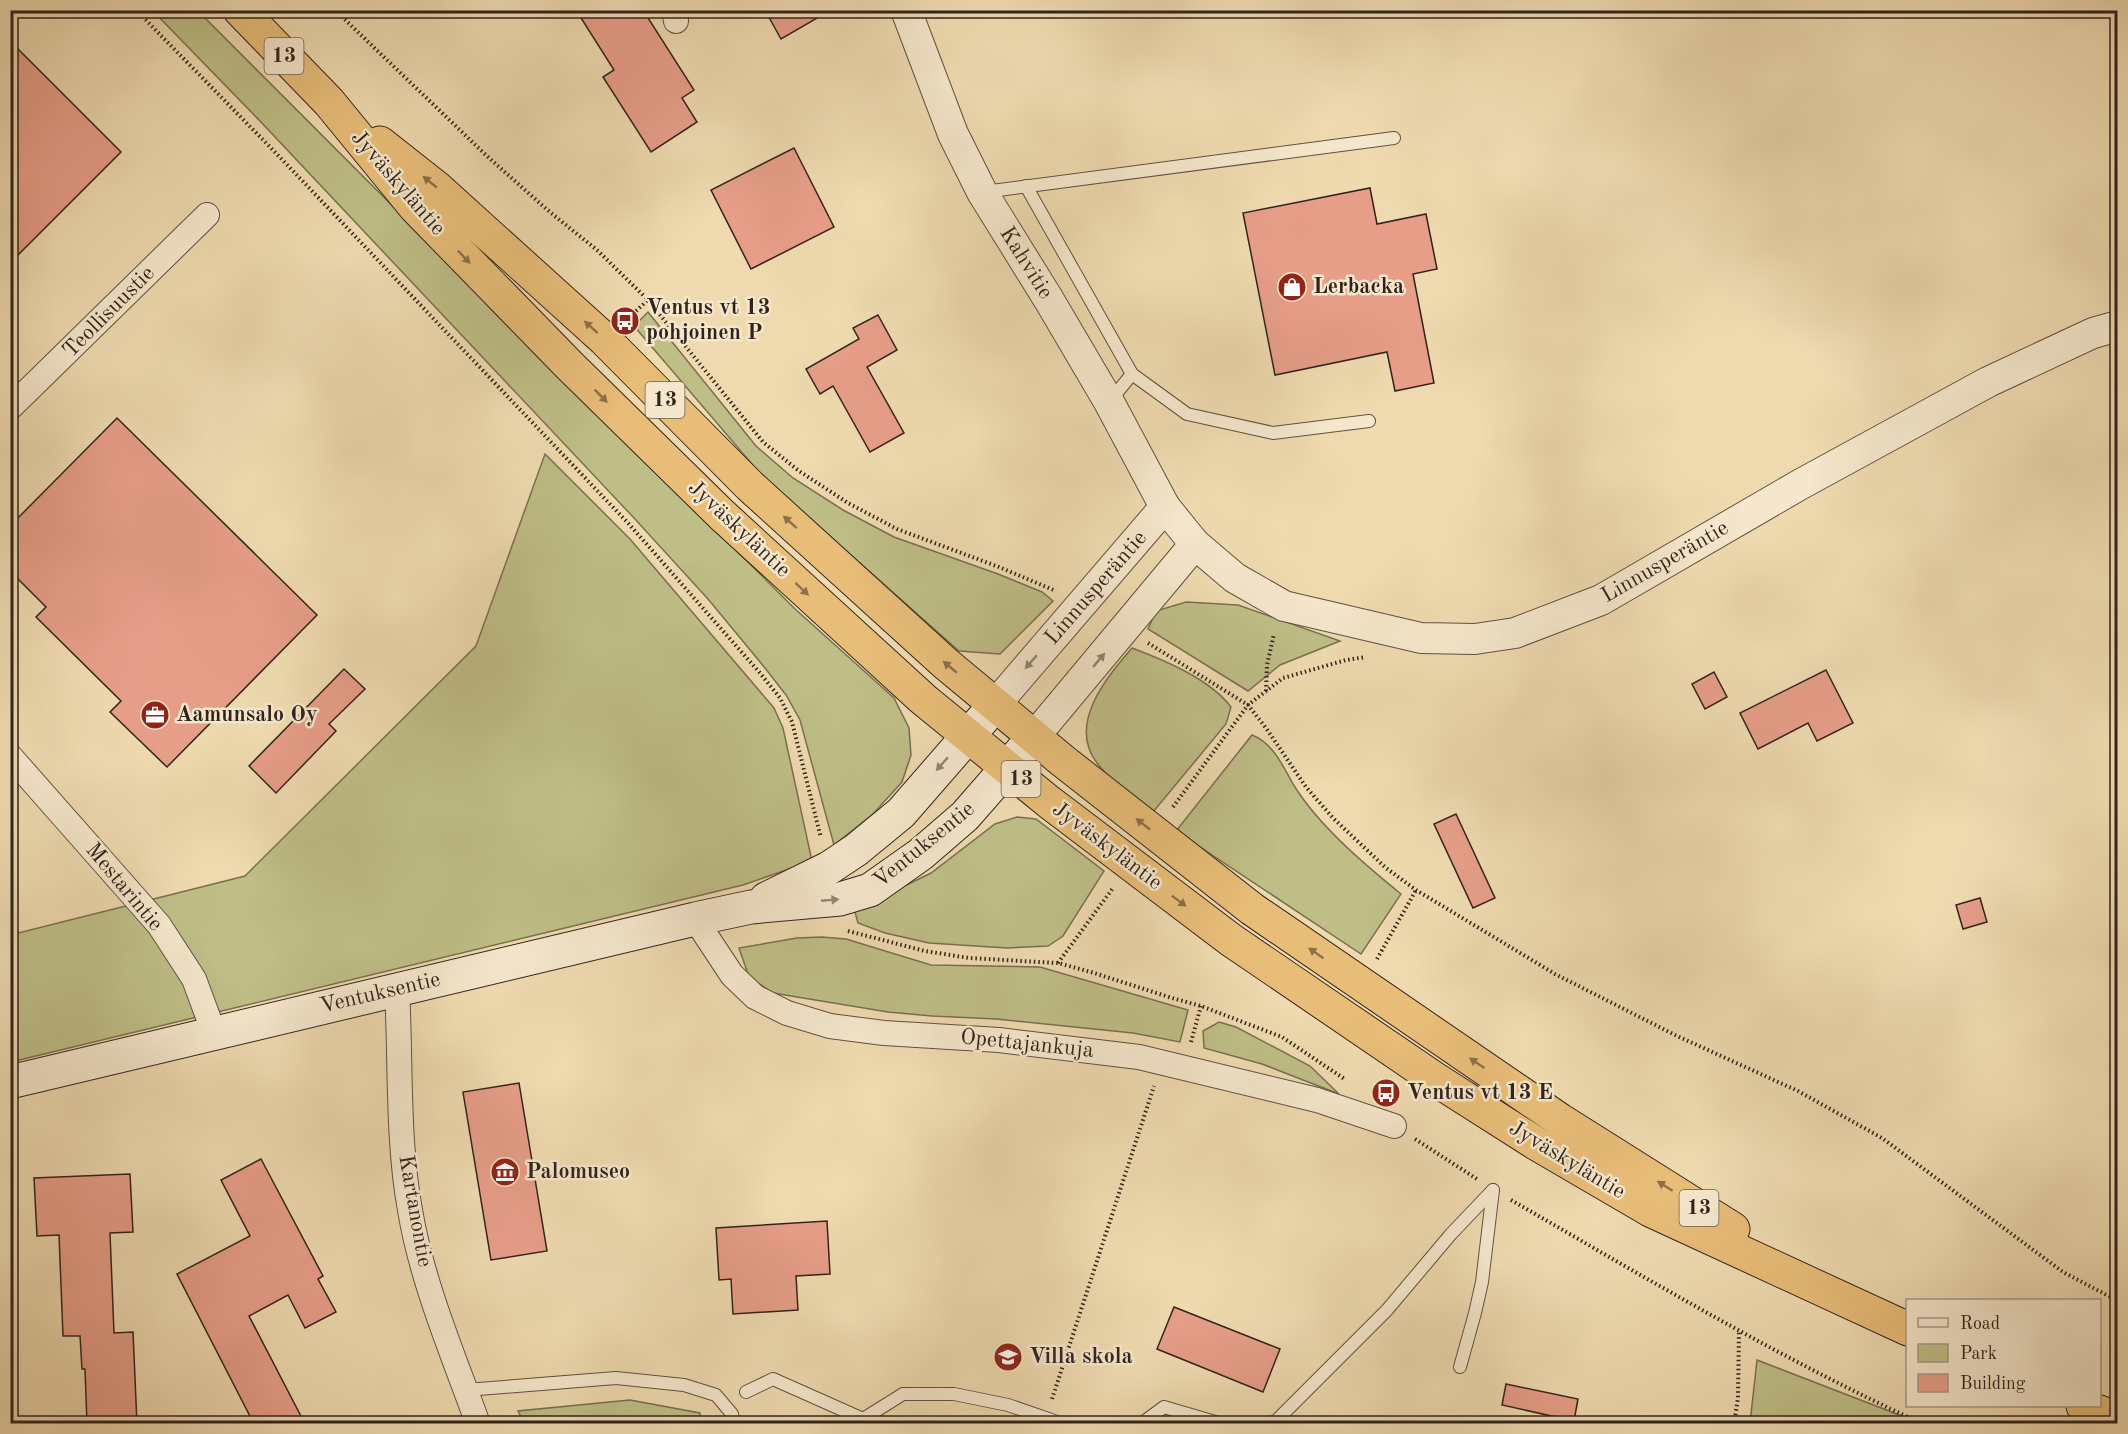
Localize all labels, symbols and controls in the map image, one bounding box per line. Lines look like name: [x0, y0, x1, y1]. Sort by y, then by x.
road number: 13: [264, 38, 304, 74]
street label: Jyväskyläntie: [347, 126, 449, 240]
one-way arrow: [422, 176, 438, 189]
street label: Kahvitie: [995, 223, 1057, 303]
one-way arrow: [456, 250, 470, 264]
street label: Teollisuustie: [59, 262, 159, 362]
shop icon: Lerbacka: [1276, 271, 1308, 303]
place label: Lerbacka: [1313, 276, 1404, 298]
place label: Ventus vt 13 pohjoinen P: [646, 297, 771, 344]
bus stop icon: Ventus vt 13 pohjoinen P: [609, 305, 641, 337]
one-way arrow: [583, 320, 598, 334]
road number: 13: [646, 382, 684, 418]
one-way arrow: [594, 388, 608, 402]
street label: Jyväskyläntie: [684, 476, 794, 582]
one-way arrow: [783, 516, 798, 529]
street label: Linnusperäntie: [1598, 517, 1732, 607]
street label: Linnusperäntie: [1041, 527, 1151, 649]
one-way arrow: [795, 582, 810, 596]
one-way arrow: [1092, 652, 1105, 668]
one-way arrow: [1025, 654, 1038, 669]
one-way arrow: [943, 661, 958, 674]
office icon: Aamunsalo Oy: [139, 699, 171, 731]
place label: Aamunsalo Oy: [176, 704, 318, 726]
one-way arrow: [936, 756, 949, 771]
road number: 13: [1002, 761, 1040, 797]
street label: Ventuksentie: [869, 798, 979, 892]
street label: Jyväskyläntie: [1048, 798, 1166, 894]
one-way arrow: [1135, 817, 1151, 830]
street label: Mestarintie: [81, 839, 167, 935]
one-way arrow: [1171, 894, 1186, 906]
one-way arrow: [821, 895, 840, 905]
one-way arrow: [1308, 947, 1324, 959]
street label: Ventuksentie: [318, 968, 442, 1018]
street label: Opettajankuja: [959, 1026, 1095, 1062]
one-way arrow: [1469, 1057, 1485, 1069]
bus stop icon: Ventus vt 13 E: [1370, 1077, 1402, 1109]
place label: Ventus vt 13 E: [1407, 1082, 1553, 1104]
street label: Jyväskyläntie: [1505, 1117, 1629, 1203]
street label: Kartanontie: [394, 1153, 436, 1269]
museum icon: Palomuseo: [489, 1156, 521, 1188]
place label: Palomuseo: [526, 1161, 630, 1183]
one-way arrow: [1657, 1180, 1673, 1191]
road number: 13: [1680, 1190, 1718, 1226]
legend: [1906, 1299, 2101, 1407]
text: Road: [1960, 1315, 2000, 1333]
school or university icon: Villa skola: [992, 1341, 1024, 1373]
text: Park: [1960, 1345, 1997, 1363]
place label: Villa skola: [1029, 1346, 1133, 1368]
text: Building: [1960, 1375, 2026, 1393]

